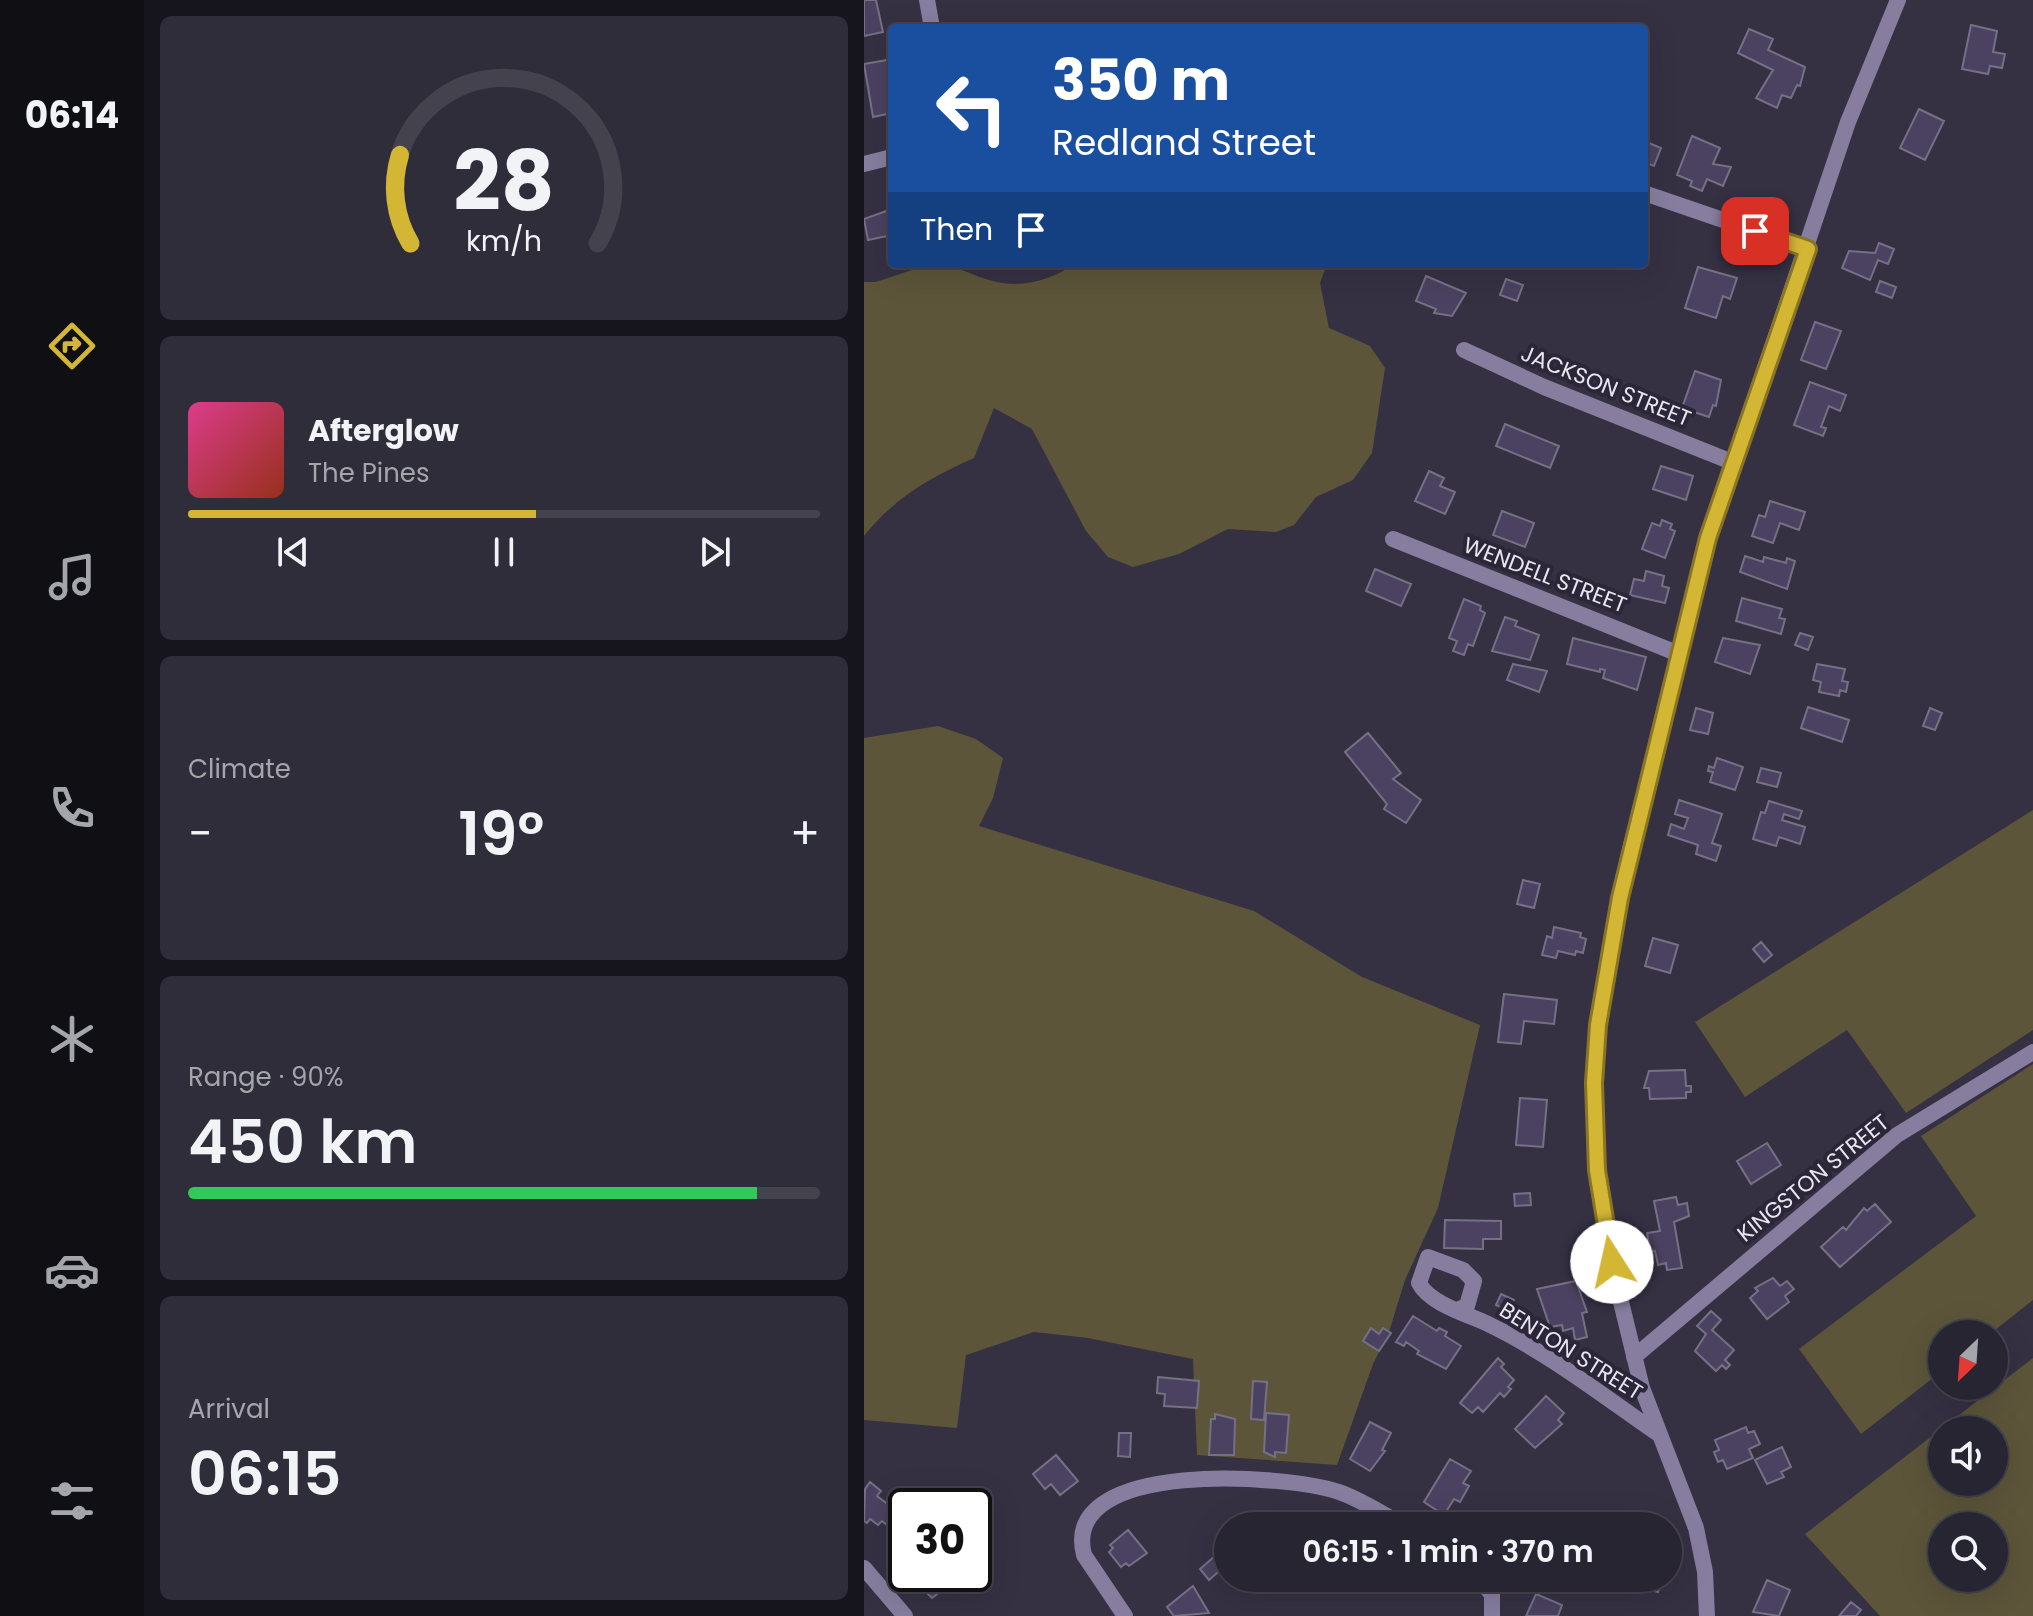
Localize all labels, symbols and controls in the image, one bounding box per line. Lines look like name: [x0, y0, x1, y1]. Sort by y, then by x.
text: 350 m: [1052, 41, 1230, 120]
icon: left: [920, 56, 1024, 160]
text: 06:14: [25, 90, 119, 141]
text: Redland Street: [1052, 117, 1316, 168]
text: 28: [453, 123, 555, 239]
pin: [1721, 197, 1789, 265]
text: Then: [920, 208, 993, 251]
icon: arrive: [1009, 208, 1053, 252]
icon: arrive: [1733, 209, 1777, 253]
text: km/h: [466, 221, 542, 261]
icon: directions: [44, 318, 100, 374]
street label: JACKSON STREET: [1516, 338, 1696, 434]
text: Afterglow: [308, 409, 459, 452]
text: The Pines: [308, 455, 430, 491]
icon: previous: [271, 530, 315, 574]
icon: pause: [482, 530, 526, 574]
icon: next: [693, 530, 737, 574]
street label: WENDELL STREET: [1459, 530, 1631, 620]
icon: music: [44, 549, 100, 605]
text: Climate: [188, 751, 291, 787]
icon: phone: [44, 780, 100, 836]
text: 19°: [458, 792, 544, 876]
text: −: [188, 803, 212, 864]
text: +: [790, 803, 820, 864]
icon: climate: [44, 1011, 100, 1067]
text: Range · 90%: [188, 1059, 344, 1095]
text: 450 km: [188, 1100, 417, 1184]
street label: KINGSTON STREET: [1730, 1107, 1896, 1249]
position arrow: [1570, 1220, 1654, 1304]
icon: car: [44, 1242, 100, 1298]
street label: BENTON STREET: [1493, 1295, 1649, 1407]
north arrow: [1928, 1320, 2008, 1400]
map controls: [1928, 1320, 2008, 1592]
text: Arrival: [188, 1391, 270, 1427]
button: sound: [1928, 1416, 2008, 1496]
text: 06:15: [188, 1432, 341, 1516]
icon: filters: [44, 1473, 100, 1529]
speed limit sign: 30: [888, 1488, 992, 1592]
button: search: [1928, 1512, 2008, 1592]
text: 06:15 · 1 min · 370 m: [1302, 1530, 1594, 1573]

